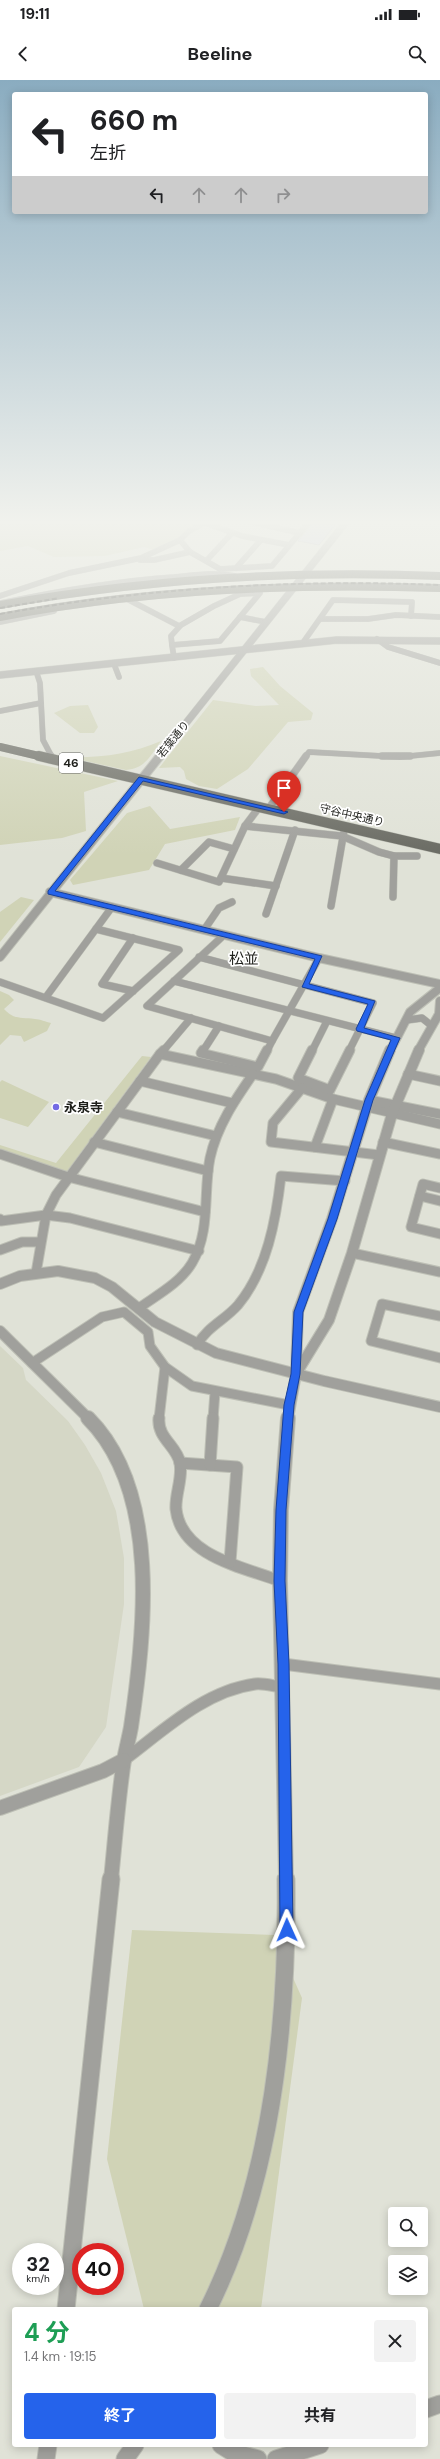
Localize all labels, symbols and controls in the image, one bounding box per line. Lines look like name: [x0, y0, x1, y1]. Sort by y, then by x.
text: 19:11: [20, 4, 50, 24]
text: Beeline: [188, 42, 252, 66]
icon: back: [12, 43, 34, 65]
icon: search: [406, 43, 428, 65]
text: 660 m: [90, 102, 178, 139]
icon: left: [24, 108, 76, 160]
text: 左折: [90, 141, 126, 165]
icon: left: [146, 184, 168, 206]
icon: ahead: [188, 184, 210, 206]
icon: ahead: [230, 184, 252, 206]
icon: right: [272, 184, 294, 206]
street label: 若葉通り: [154, 717, 192, 761]
road number: 46: [59, 753, 83, 773]
pin: [267, 771, 301, 812]
icon: arrive: [273, 777, 295, 799]
street label: 守谷中央通り: [318, 801, 386, 829]
district label: 松並: [229, 949, 259, 969]
place label: 永泉寺: [64, 1099, 103, 1116]
marker: 永泉寺: [51, 1102, 61, 1112]
position arrow: [266, 1909, 308, 1951]
map controls: [388, 2207, 428, 2295]
button: search: [388, 2207, 428, 2247]
speed limit sign: 40: [72, 2243, 124, 2295]
text: 32: [26, 2251, 50, 2277]
button: layers: [388, 2255, 428, 2295]
text: km/h: [26, 2272, 50, 2285]
text: 4 分: [24, 2317, 69, 2348]
button: close: [374, 2320, 416, 2362]
text: 1.4 km · 19:15: [24, 2348, 96, 2365]
button: 終了: [24, 2393, 216, 2439]
button: 共有: [224, 2393, 416, 2439]

